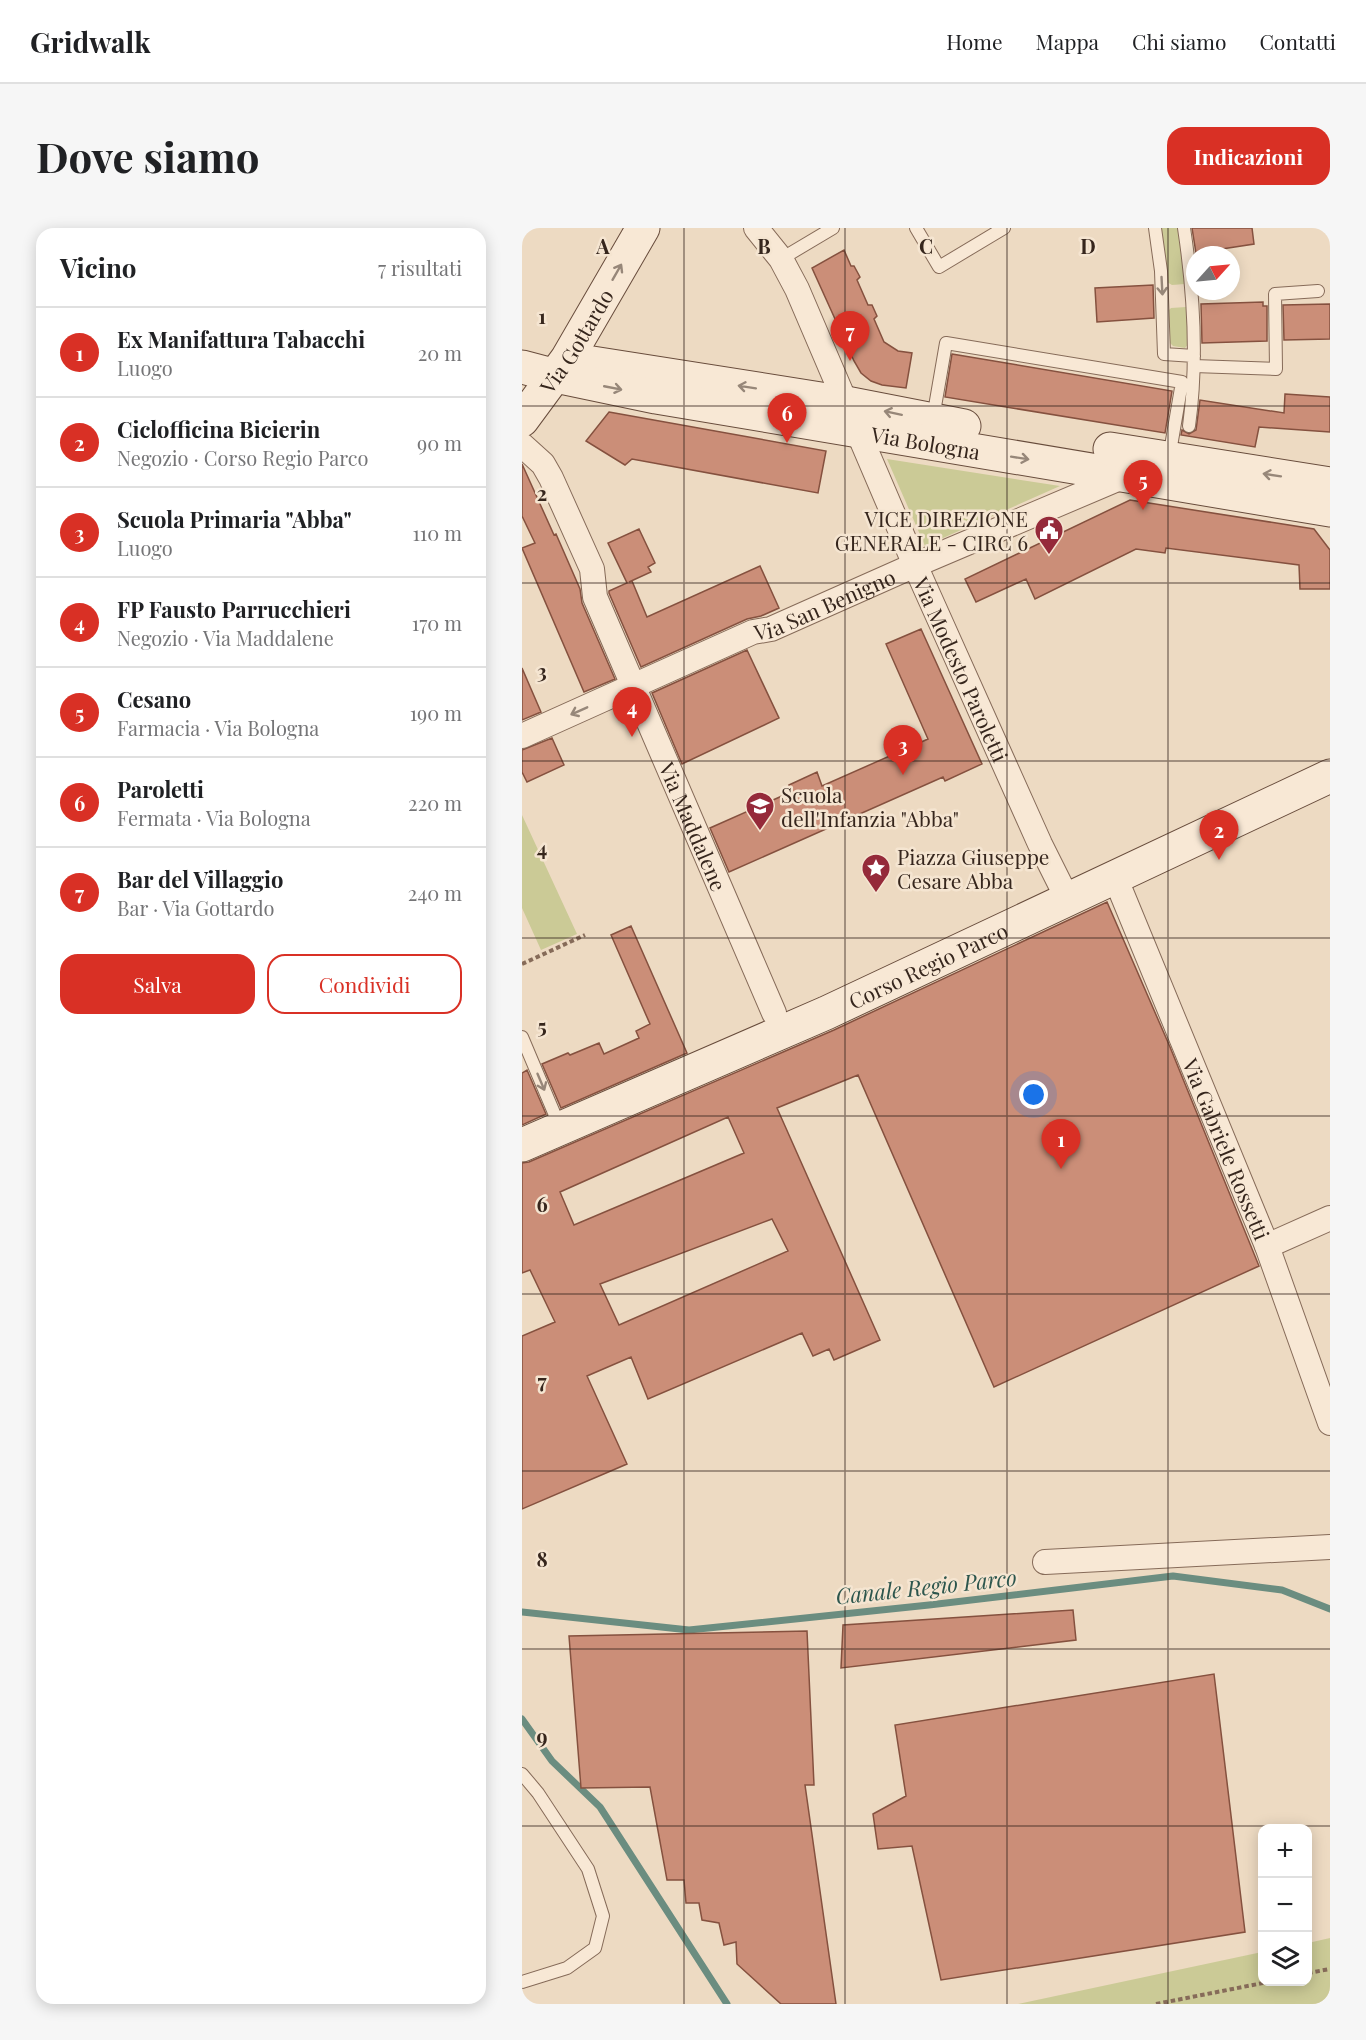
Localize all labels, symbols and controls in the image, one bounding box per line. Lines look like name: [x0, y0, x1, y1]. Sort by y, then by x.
text: Gridwalk: [30, 23, 151, 60]
text: Home: [946, 27, 1003, 55]
text: Mappa: [1036, 27, 1099, 55]
text: Chi siamo: [1132, 27, 1226, 55]
text: Contatti: [1259, 27, 1336, 55]
button: Indicazioni: [1167, 127, 1330, 185]
text: Dove siamo: [36, 128, 260, 184]
text: A: [595, 232, 610, 259]
text: B: [757, 232, 771, 259]
text: C: [919, 232, 933, 259]
text: D: [1080, 232, 1096, 259]
north arrow: [1186, 246, 1240, 300]
text: Vicino: [60, 250, 137, 285]
text: 7 risultati: [378, 254, 462, 281]
one-way arrow: [612, 264, 623, 282]
one-way arrow: [1156, 276, 1167, 296]
street label: Via Gottardo: [532, 284, 619, 399]
text: 1: [538, 302, 546, 329]
pin: 7: [830, 312, 870, 361]
text: Ex Manifattura Tabacchi: [117, 324, 365, 354]
text: 1: [76, 339, 83, 366]
text: 20 m: [418, 339, 462, 366]
text: Luogo: [117, 354, 173, 381]
one-way arrow: [737, 381, 757, 392]
one-way arrow: [603, 383, 622, 394]
pin: 6: [768, 394, 806, 443]
one-way arrow: [884, 406, 903, 418]
text: Ciclofficina Bicierin: [117, 414, 320, 444]
street label: Via Bologna: [868, 419, 983, 465]
text: 2: [74, 429, 85, 456]
text: 90 m: [417, 429, 462, 456]
text: Negozio · Corso Regio Parco: [117, 444, 368, 471]
one-way arrow: [1010, 453, 1030, 464]
pin: 5: [1124, 460, 1162, 510]
one-way arrow: [1263, 469, 1283, 480]
text: 2: [537, 479, 547, 506]
text: Scuola Primaria "Abba": [117, 504, 352, 534]
place label: VICE DIREZIONE GENERALE - CIRC 6: [835, 504, 1028, 556]
public building icon: VICE DIREZIONE GENERALE - CIRC 6: [1033, 514, 1065, 556]
text: 3: [75, 519, 84, 546]
text: 110 m: [412, 519, 462, 546]
text: Luogo: [117, 534, 173, 561]
street label: Via San Benigno: [751, 562, 899, 646]
street label: Via Modesto Paroletti: [908, 571, 1015, 766]
text: FP Fausto Parrucchieri: [117, 594, 351, 624]
text: 4: [74, 609, 85, 636]
text: 170 m: [412, 609, 462, 636]
text: Negozio · Via Maddalene: [117, 624, 334, 651]
text: 3: [537, 657, 547, 684]
text: Cesano: [117, 684, 191, 714]
pin: 4: [612, 688, 652, 737]
text: 5: [75, 699, 84, 726]
text: 190 m: [410, 699, 462, 726]
one-way arrow: [570, 705, 588, 717]
text: Farmacia · Via Bologna: [117, 714, 319, 741]
pin: 3: [884, 726, 922, 775]
street label: Via Maddalene: [653, 757, 734, 895]
text: Paroletti: [117, 774, 204, 804]
place label: Scuola dell'Infanzia "Abba": [781, 780, 959, 832]
text: 6: [74, 789, 85, 816]
text: 220 m: [408, 789, 462, 816]
school or university icon: Scuola dell'Infanzia "Abba": [744, 790, 776, 832]
text: Fermata · Via Bologna: [117, 804, 311, 831]
pin: 2: [1200, 810, 1238, 860]
text: 4: [537, 834, 547, 861]
place label: Piazza Giuseppe Cesare Abba: [897, 842, 1049, 894]
place icon: Piazza Giuseppe Cesare Abba: [860, 852, 892, 894]
text: Bar del Villaggio: [117, 864, 283, 894]
text: 7: [75, 879, 84, 906]
text: 240 m: [408, 879, 462, 906]
text: Bar · Via Gottardo: [117, 894, 274, 921]
street label: Corso Regio Parco: [844, 916, 1012, 1015]
button: Salva: [60, 954, 255, 1014]
button: Condividi: [267, 954, 462, 1014]
text: 5: [537, 1012, 547, 1039]
street label: Via Gabriele Rossetti: [1177, 1053, 1277, 1244]
one-way arrow: [536, 1073, 548, 1091]
your location: [1019, 1080, 1048, 1109]
pin: 1: [1042, 1120, 1080, 1169]
text: 6: [536, 1190, 548, 1217]
text: 7: [537, 1367, 547, 1394]
text: 8: [536, 1545, 548, 1572]
water label: Canale Regio Parco: [834, 1562, 1018, 1610]
text: 9: [536, 1722, 548, 1749]
map controls: [1258, 1824, 1312, 1986]
button: +: [1258, 1824, 1312, 1878]
button: −: [1258, 1878, 1312, 1932]
button: layers: [1258, 1932, 1312, 1986]

